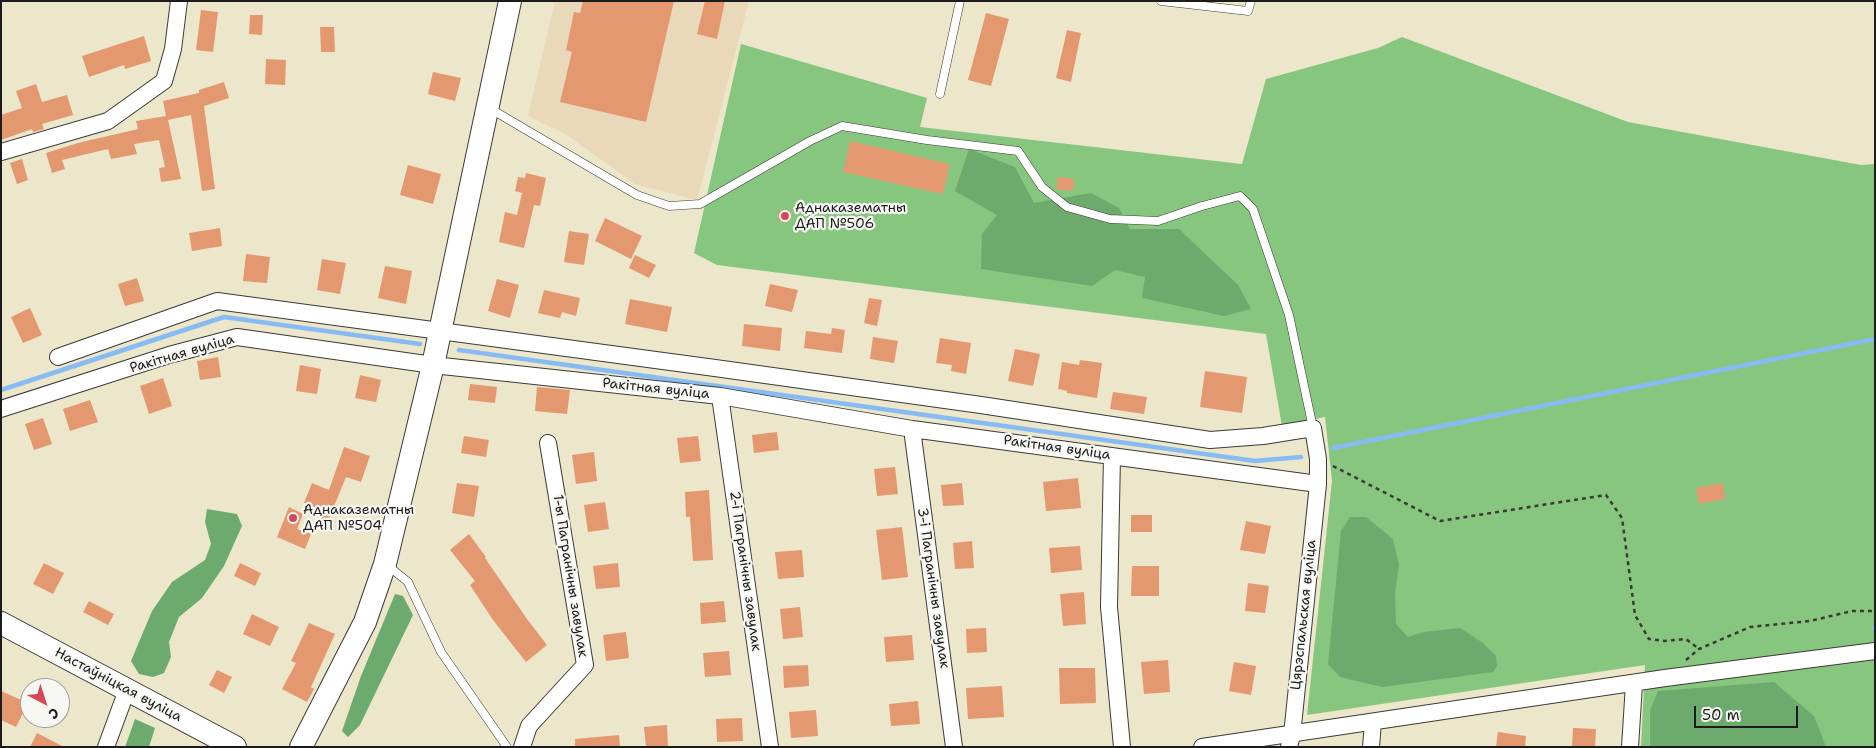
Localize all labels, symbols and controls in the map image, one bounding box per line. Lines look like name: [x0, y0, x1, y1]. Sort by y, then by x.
place label: Аднаказематны ДАП №506: [795, 200, 906, 232]
marker: Аднаказематны ДАП №506: [779, 210, 791, 222]
street label: Ракітная вуліца: [128, 331, 236, 377]
street label: Ракітная вуліца: [601, 375, 711, 403]
street label: Ракітная вуліца: [1002, 432, 1112, 464]
street label: 2-і Пагранічны завулак: [725, 490, 765, 652]
street label: 1-ы Пагранічны завулак: [549, 493, 591, 659]
place label: Аднаказематны ДАП №504: [303, 502, 414, 534]
street label: 3-і Пагранічны завулак: [913, 506, 953, 670]
marker: Аднаказематны ДАП №504: [287, 512, 299, 524]
street label: Цярэспальская вуліца: [1288, 539, 1320, 691]
street label: Настаўніцкая вуліца: [51, 644, 185, 726]
north arrow: [20, 678, 70, 728]
scale bar: [1696, 696, 1800, 728]
text: С: [45, 704, 63, 723]
text: 50 m: [1702, 705, 1740, 725]

